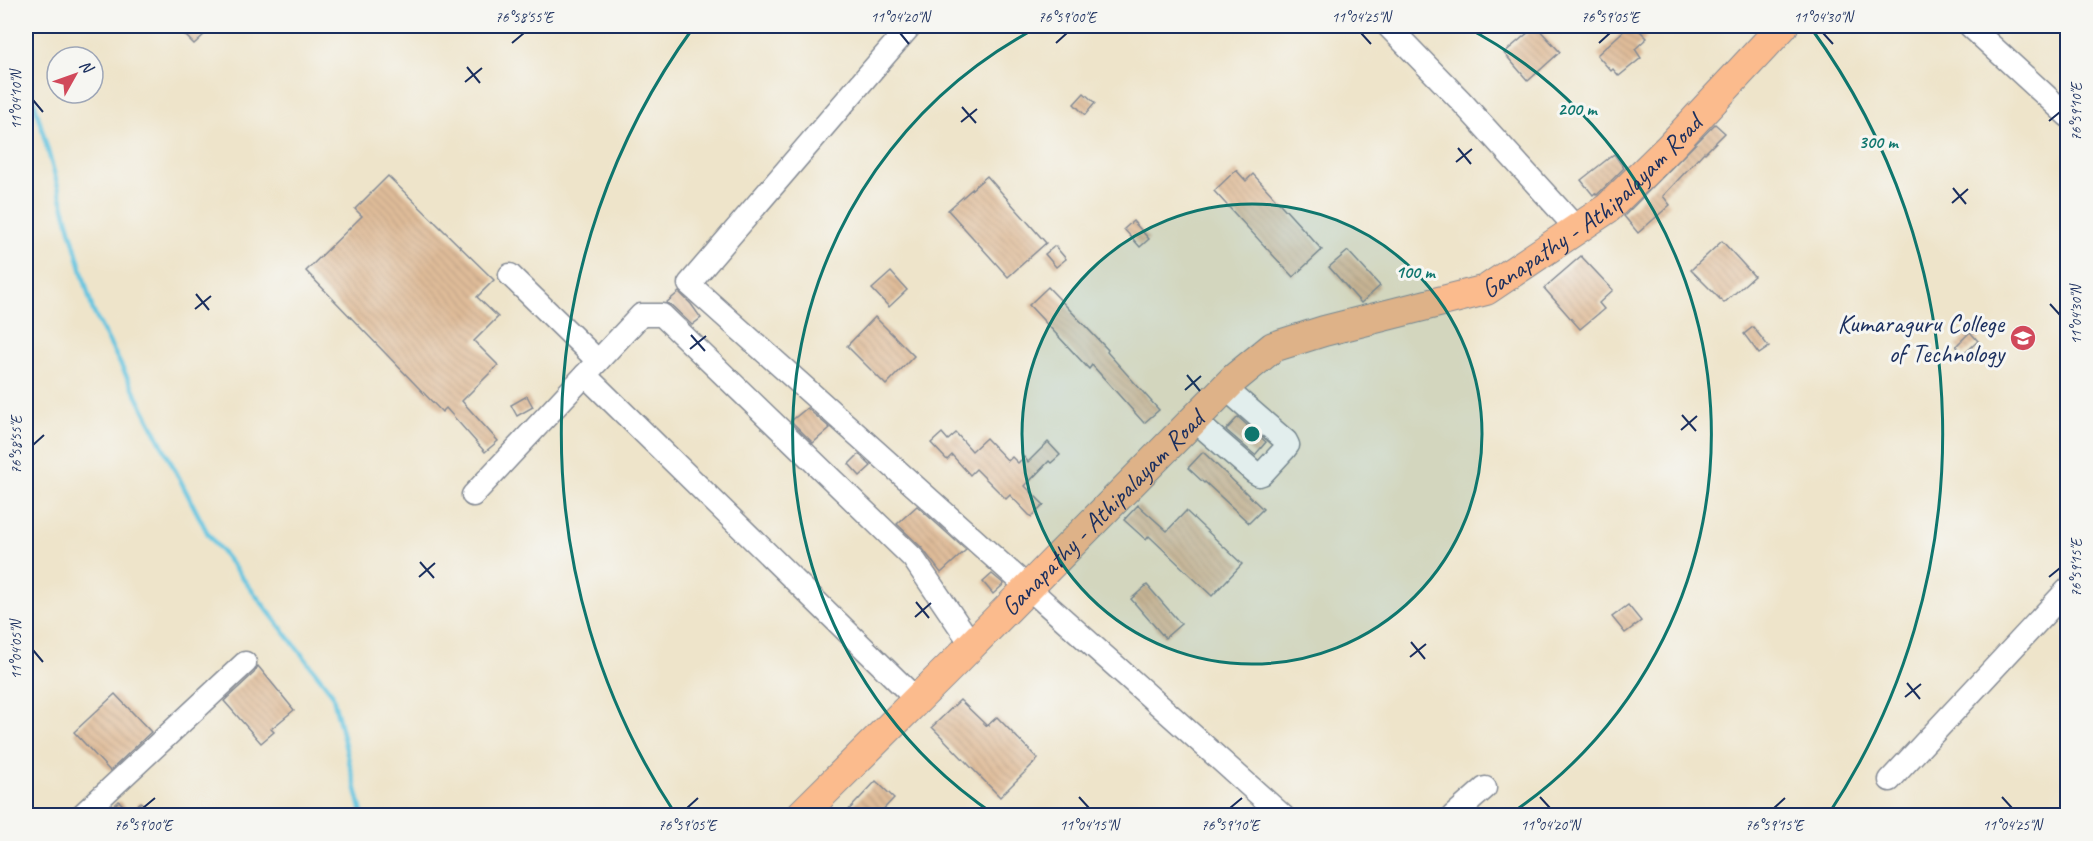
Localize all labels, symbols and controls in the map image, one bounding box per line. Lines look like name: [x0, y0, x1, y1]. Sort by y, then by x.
text: 76°58'55"E: [495, 8, 555, 27]
text: 11°04'20"N: [870, 8, 933, 27]
text: 76°59'00"E: [1038, 8, 1098, 27]
text: 11°04'25"N: [1331, 8, 1394, 27]
text: 76°59'05"E: [1581, 8, 1641, 27]
text: 11°04'30"N: [1793, 8, 1856, 27]
north arrow: [45, 45, 105, 105]
text: N: [75, 56, 99, 79]
text: 11°04'10"N: [7, 67, 26, 130]
text: 76°59'10"E: [2067, 81, 2086, 141]
text: 200 m: [1558, 98, 1598, 120]
street label: Ganapathy - Athipalayam Road: [1475, 105, 1712, 306]
text: 300 m: [1859, 131, 1899, 153]
text: 100 m: [1396, 261, 1436, 283]
text: 11°04'30"N: [2067, 282, 2086, 345]
place label: Kumaraguru College of Technology: [1837, 307, 2006, 370]
school or university icon: Kumaraguru College of Technology: [2008, 323, 2038, 353]
street label: Ganapathy - Athipalayam Road: [994, 401, 1214, 623]
text: 76°58'55"E: [7, 414, 26, 474]
centre of rings: [1242, 424, 1262, 444]
text: 76°59'15"E: [2067, 537, 2086, 597]
text: 11°04'05"N: [7, 617, 26, 680]
text: 76°59'00"E: [114, 816, 174, 835]
text: 76°59'05"E: [658, 816, 718, 835]
text: 11°04'15"N: [1059, 816, 1122, 835]
text: 76°59'10"E: [1201, 816, 1261, 835]
text: 11°04'20"N: [1520, 816, 1583, 835]
text: 76°59'15"E: [1745, 816, 1805, 835]
text: 11°04'25"N: [1982, 816, 2045, 835]

